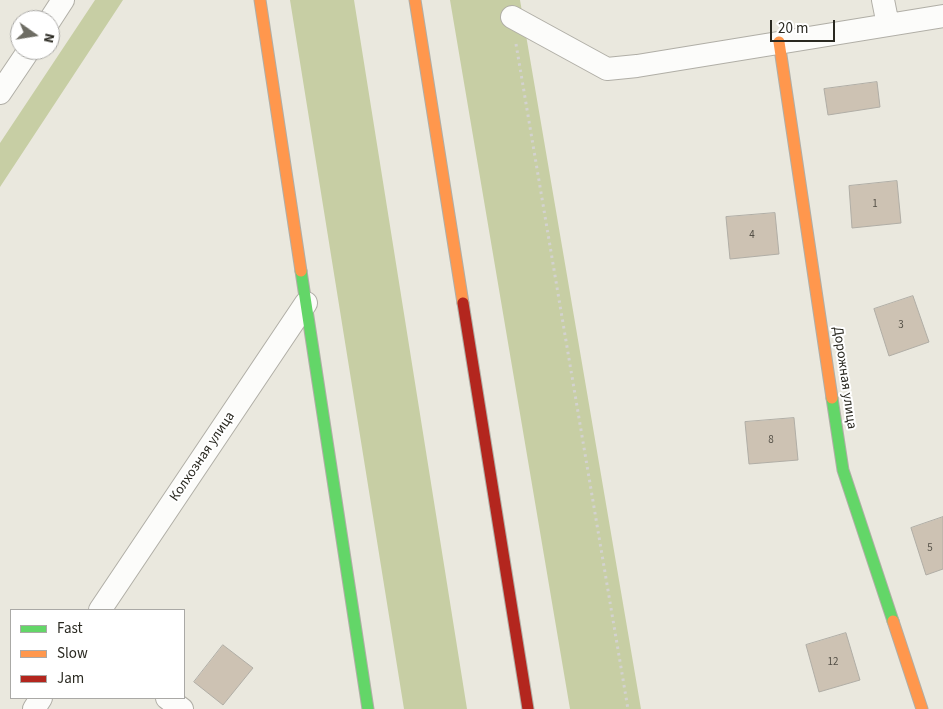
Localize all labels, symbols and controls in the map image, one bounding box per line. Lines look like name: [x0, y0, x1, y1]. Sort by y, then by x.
north arrow: [10, 10, 60, 60]
scale bar: [773, 10, 838, 42]
text: 20 m: [778, 18, 808, 39]
text: N: [38, 31, 59, 45]
house number: 1: [872, 198, 878, 212]
house number: 4: [749, 229, 755, 243]
house number: 3: [898, 319, 904, 333]
street label: Дорожная улица: [828, 326, 860, 430]
street label: Колхозная улица: [167, 409, 239, 505]
house number: 8: [768, 434, 774, 448]
house number: 5: [927, 542, 933, 556]
legend: [10, 609, 185, 699]
text: Fast: [57, 618, 83, 639]
text: Slow: [57, 643, 88, 664]
house number: 12: [828, 656, 838, 670]
text: Jam: [57, 668, 84, 689]

